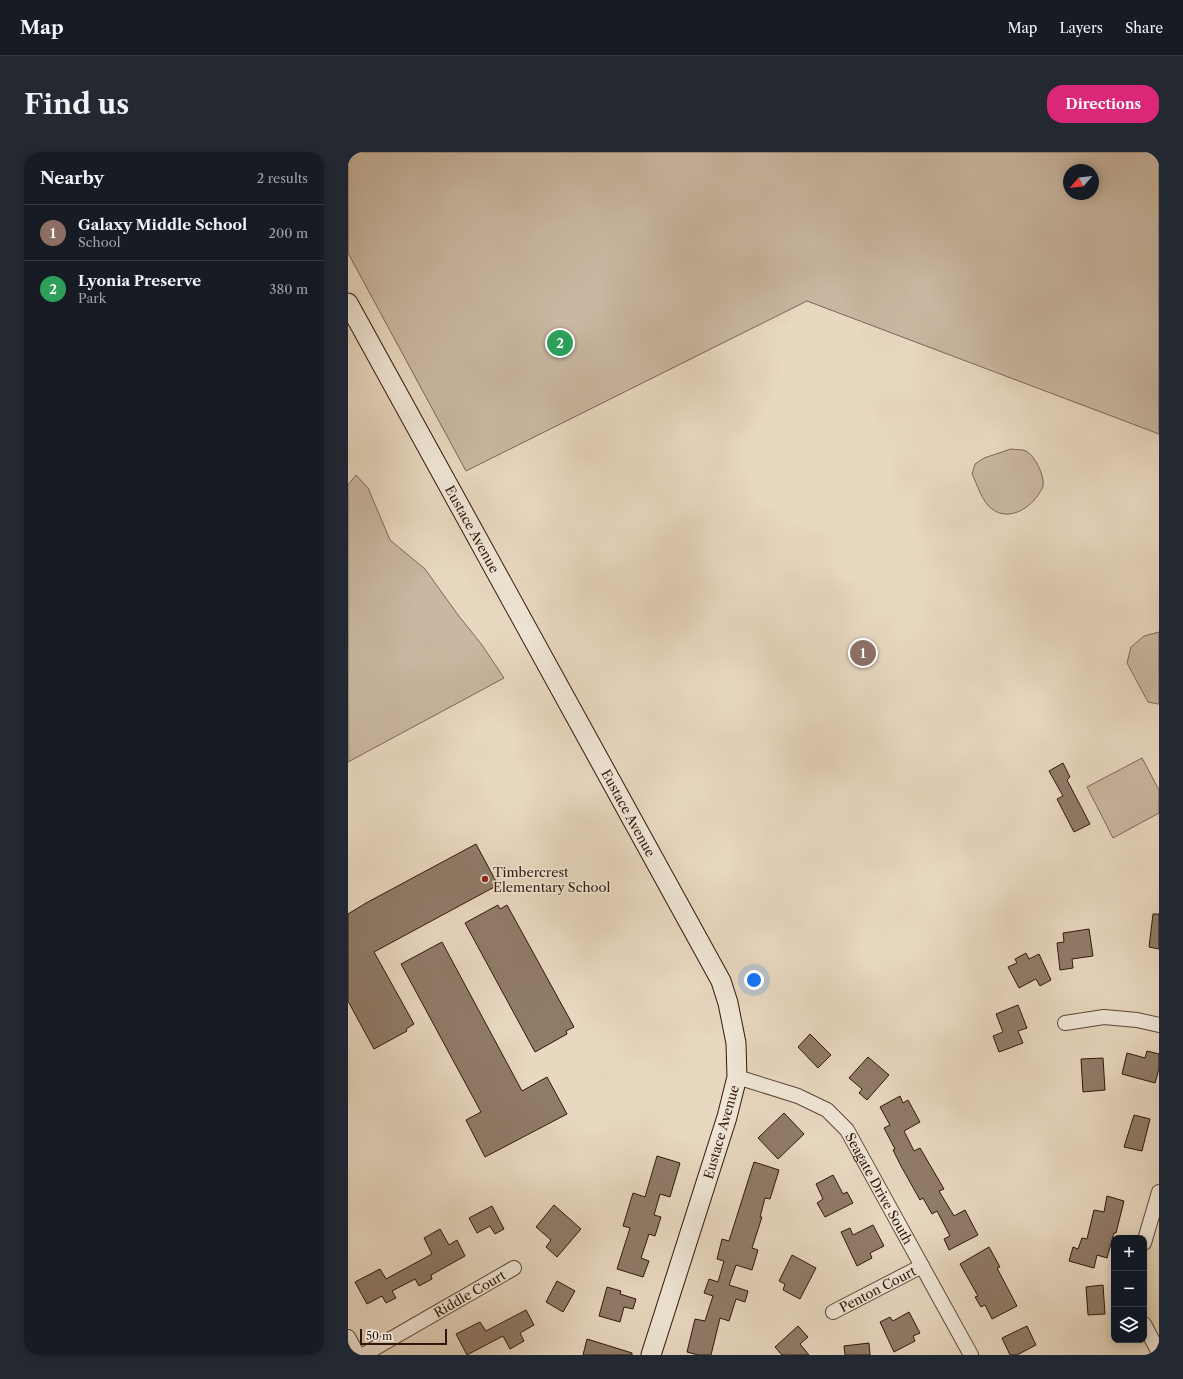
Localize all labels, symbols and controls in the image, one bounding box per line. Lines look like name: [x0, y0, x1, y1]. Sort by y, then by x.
text: Map: [20, 16, 64, 39]
text: Map: [1007, 19, 1037, 37]
text: Layers: [1059, 19, 1103, 37]
text: Share: [1125, 19, 1163, 37]
button: Directions: [1047, 85, 1159, 123]
text: Find us: [24, 87, 129, 121]
north arrow: [1063, 164, 1099, 200]
text: Nearby: [40, 168, 104, 188]
text: 2 results: [257, 170, 308, 186]
text: Galaxy Middle School: [78, 215, 247, 234]
text: 1: [50, 225, 56, 241]
text: 200 m: [268, 225, 308, 241]
text: School: [78, 234, 121, 250]
text: Lyonia Preserve: [78, 271, 201, 290]
text: 2: [49, 281, 57, 297]
text: 380 m: [269, 281, 308, 297]
text: Park: [78, 290, 106, 306]
pin: 2: [547, 328, 573, 358]
street label: Eustace Avenue: [442, 483, 503, 576]
pin: 1: [850, 638, 876, 668]
street label: Eustace Avenue: [598, 766, 659, 859]
place label: Timbercrest Elementary School: [493, 864, 611, 895]
marker: Timbercrest Elementary School: [480, 874, 490, 884]
your location: [744, 970, 764, 990]
street label: Eustace Avenue: [700, 1083, 742, 1181]
street label: Seagate Drive South: [842, 1130, 916, 1247]
map controls: [1111, 1235, 1147, 1343]
button: +: [1111, 1235, 1147, 1271]
street label: Penton Court: [836, 1262, 919, 1315]
street label: Riddle Court: [431, 1266, 509, 1321]
button: −: [1111, 1271, 1147, 1307]
button: layers: [1111, 1307, 1147, 1343]
scale bar: [360, 1327, 447, 1346]
text: 50 m: [366, 1329, 392, 1343]

